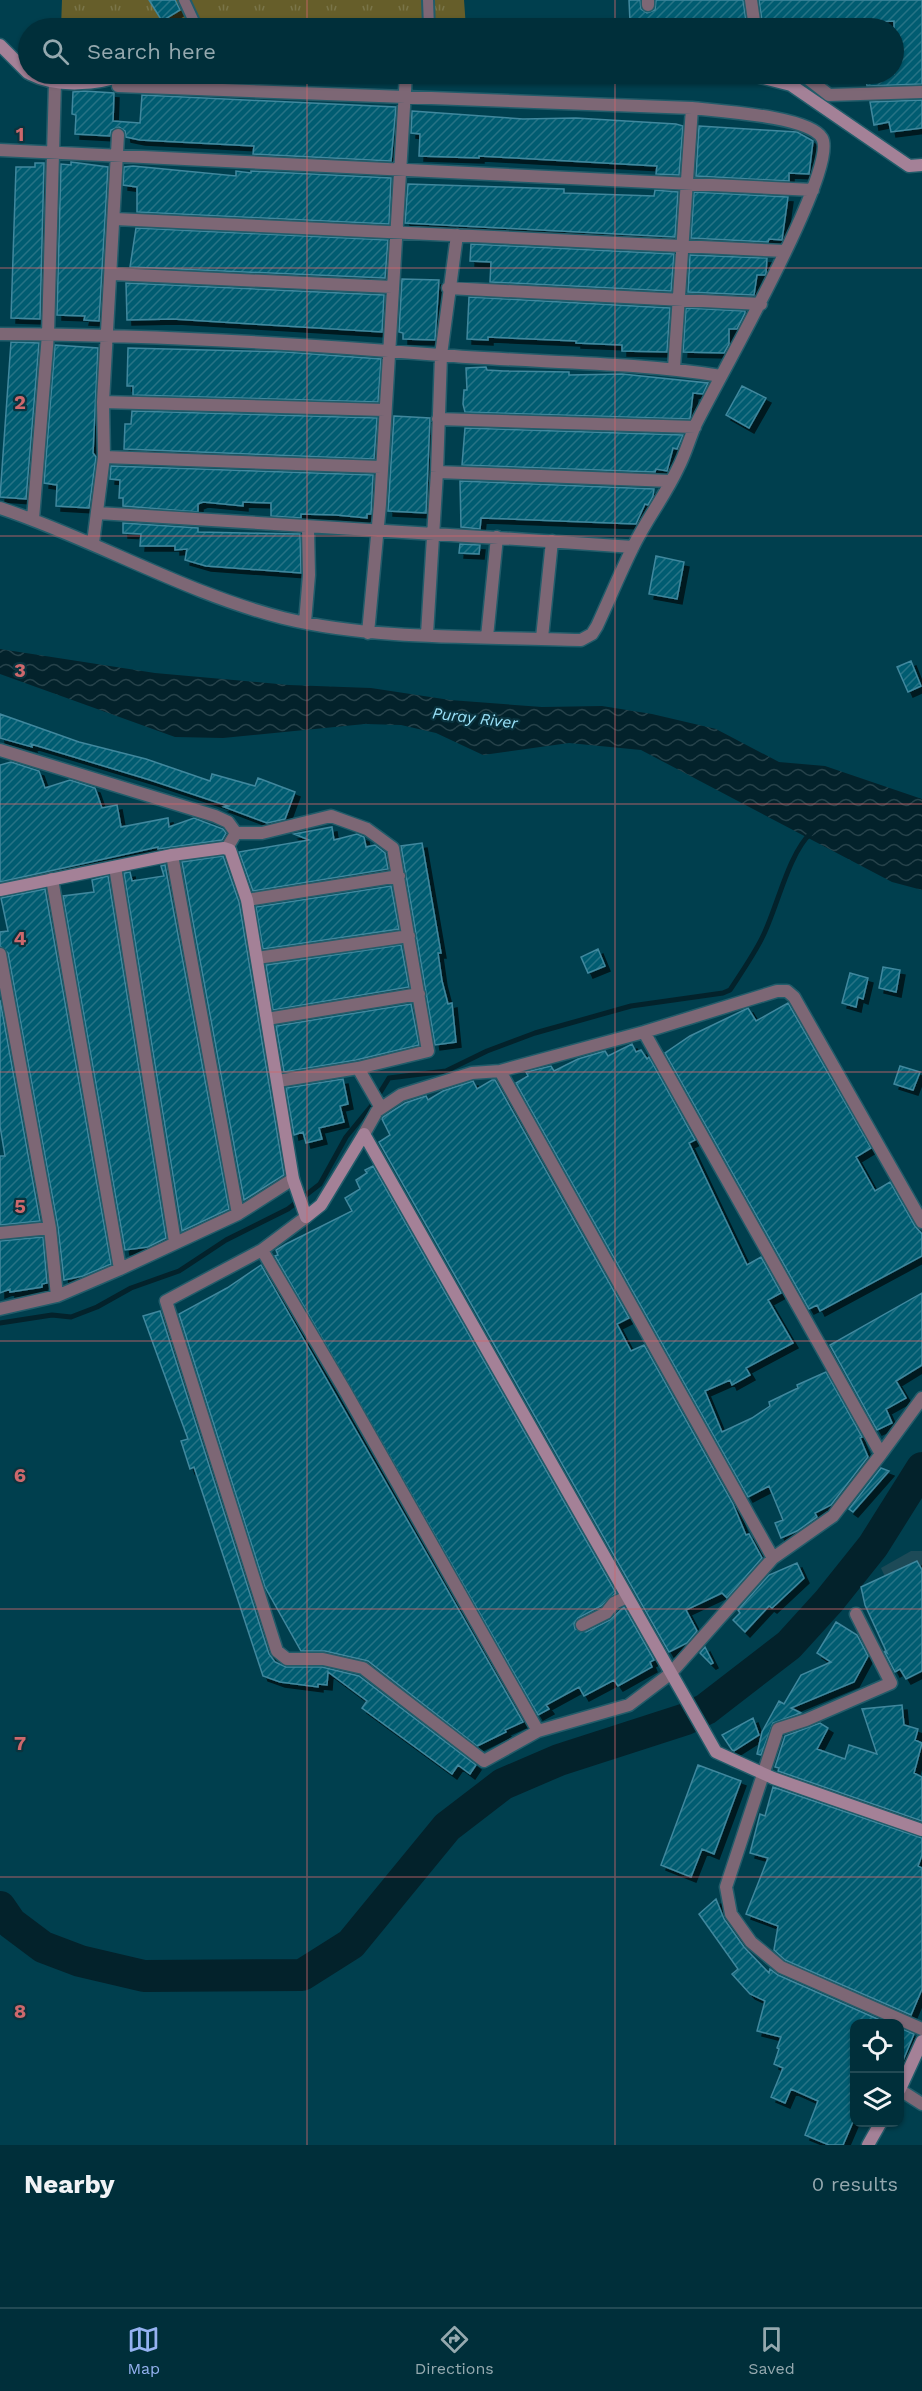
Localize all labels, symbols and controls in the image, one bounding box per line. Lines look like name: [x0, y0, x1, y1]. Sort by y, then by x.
search box: [18, 18, 904, 84]
icon: search: [39, 35, 72, 68]
text: Search here: [87, 39, 216, 64]
text: 1: [16, 122, 24, 146]
text: 2: [14, 390, 26, 414]
text: 3: [14, 658, 26, 682]
water label: Puray River: [431, 703, 520, 733]
text: 4: [14, 926, 27, 950]
text: 5: [14, 1194, 26, 1218]
text: 6: [14, 1463, 26, 1487]
text: 7: [14, 1731, 26, 1755]
text: 8: [14, 1999, 26, 2023]
map controls: [850, 2019, 904, 2127]
button: locate: [850, 2019, 904, 2073]
button: layers: [850, 2073, 904, 2127]
text: Nearby: [24, 2169, 115, 2199]
text: 0 results: [812, 2172, 898, 2196]
tab: Map: [127, 2323, 160, 2378]
tab: Directions: [415, 2323, 494, 2378]
tab: Saved: [748, 2323, 795, 2378]

